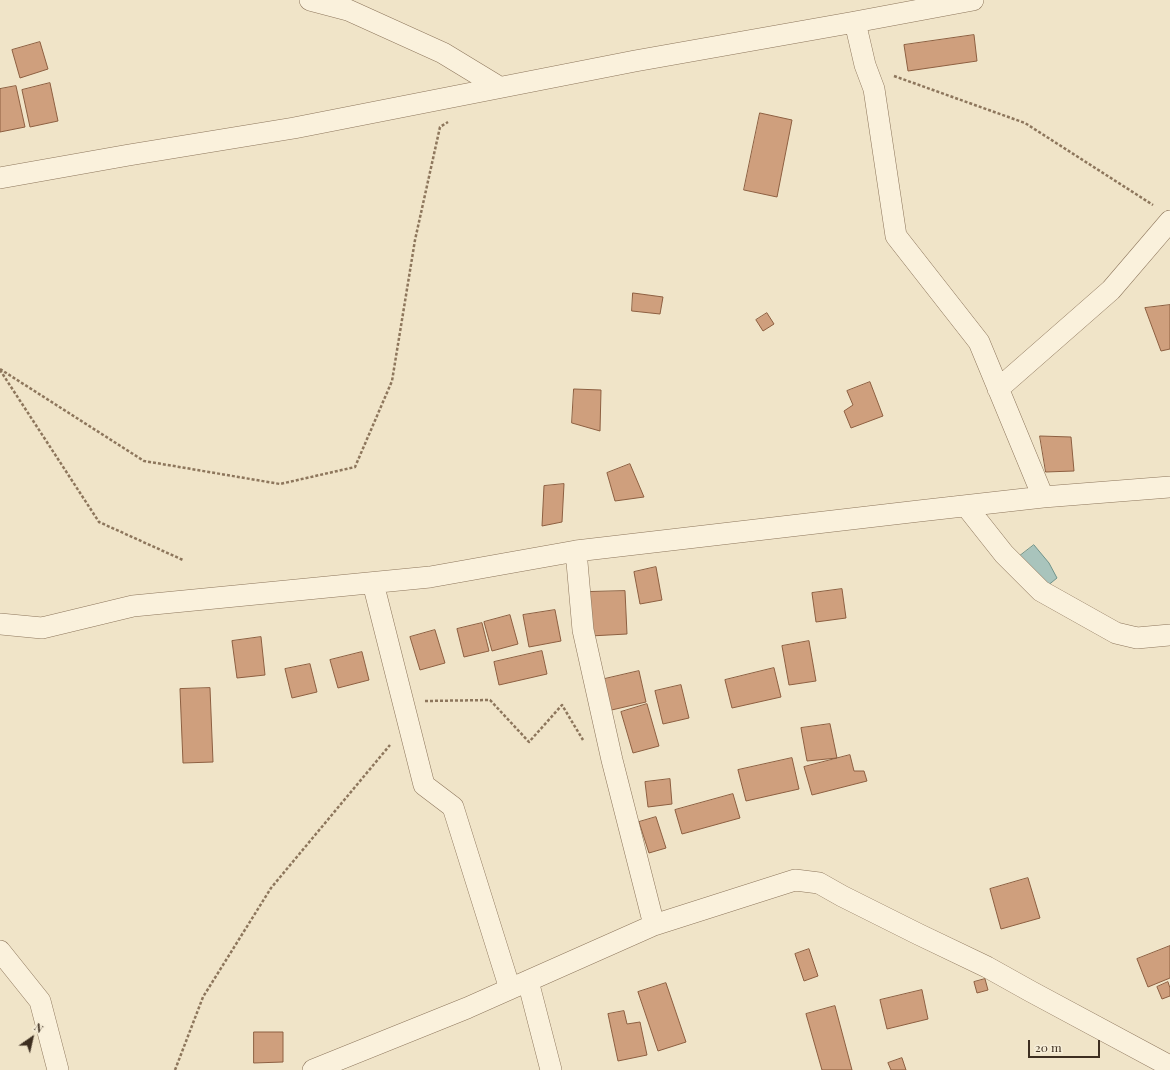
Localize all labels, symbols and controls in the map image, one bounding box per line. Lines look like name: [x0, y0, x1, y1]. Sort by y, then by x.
north arrow: [12, 1018, 52, 1058]
text: N: [31, 1019, 46, 1036]
scale bar: [1030, 1032, 1102, 1058]
text: 20 m: [1035, 1039, 1062, 1055]

